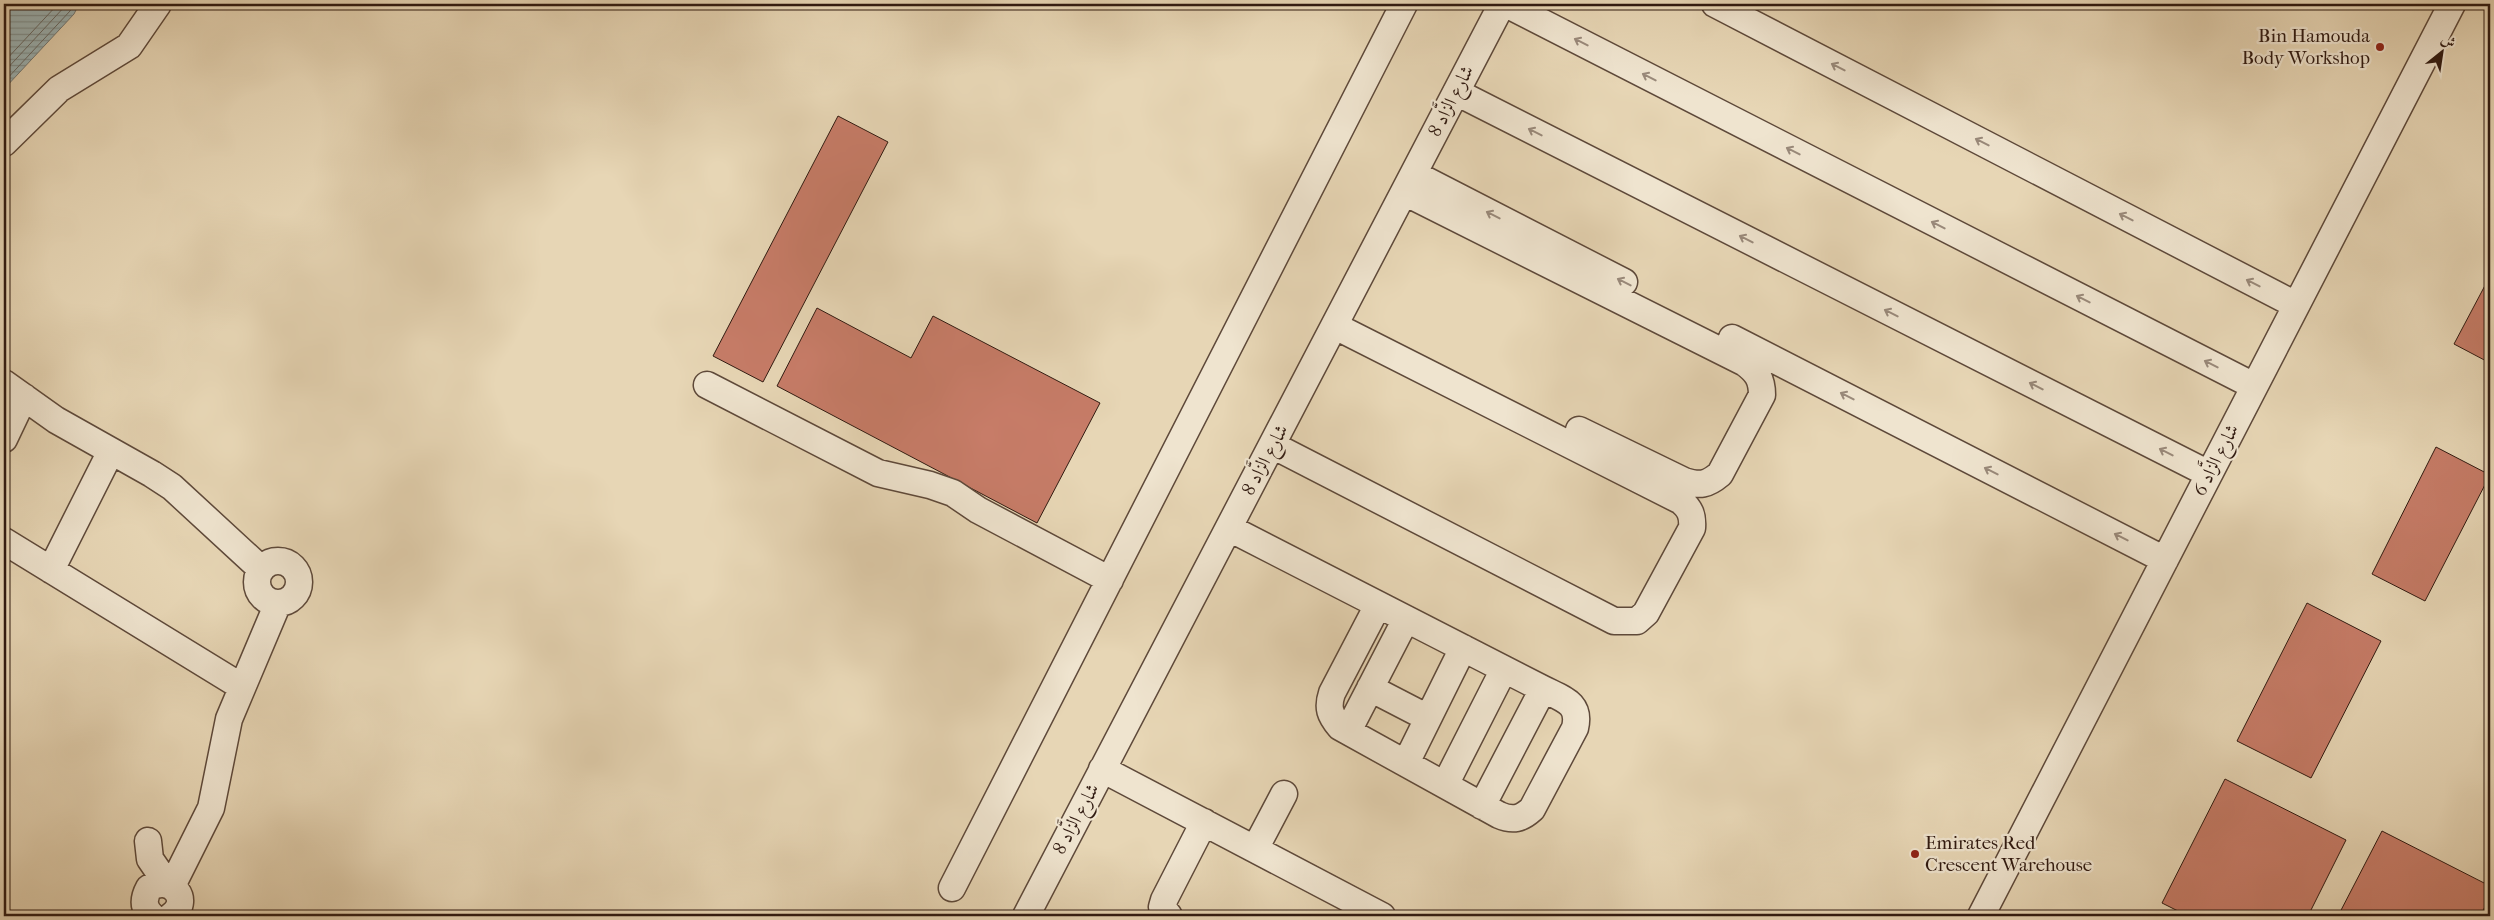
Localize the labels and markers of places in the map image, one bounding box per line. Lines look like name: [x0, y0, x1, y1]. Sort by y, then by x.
place label: Bin Hamouda Body Workshop: [2242, 25, 2370, 69]
marker: Bin Hamouda Body Workshop: [2374, 41, 2386, 53]
place label: Emirates Red Crescent Warehouse: [1925, 832, 2092, 876]
marker: Emirates Red Crescent Warehouse: [1909, 848, 1921, 860]

